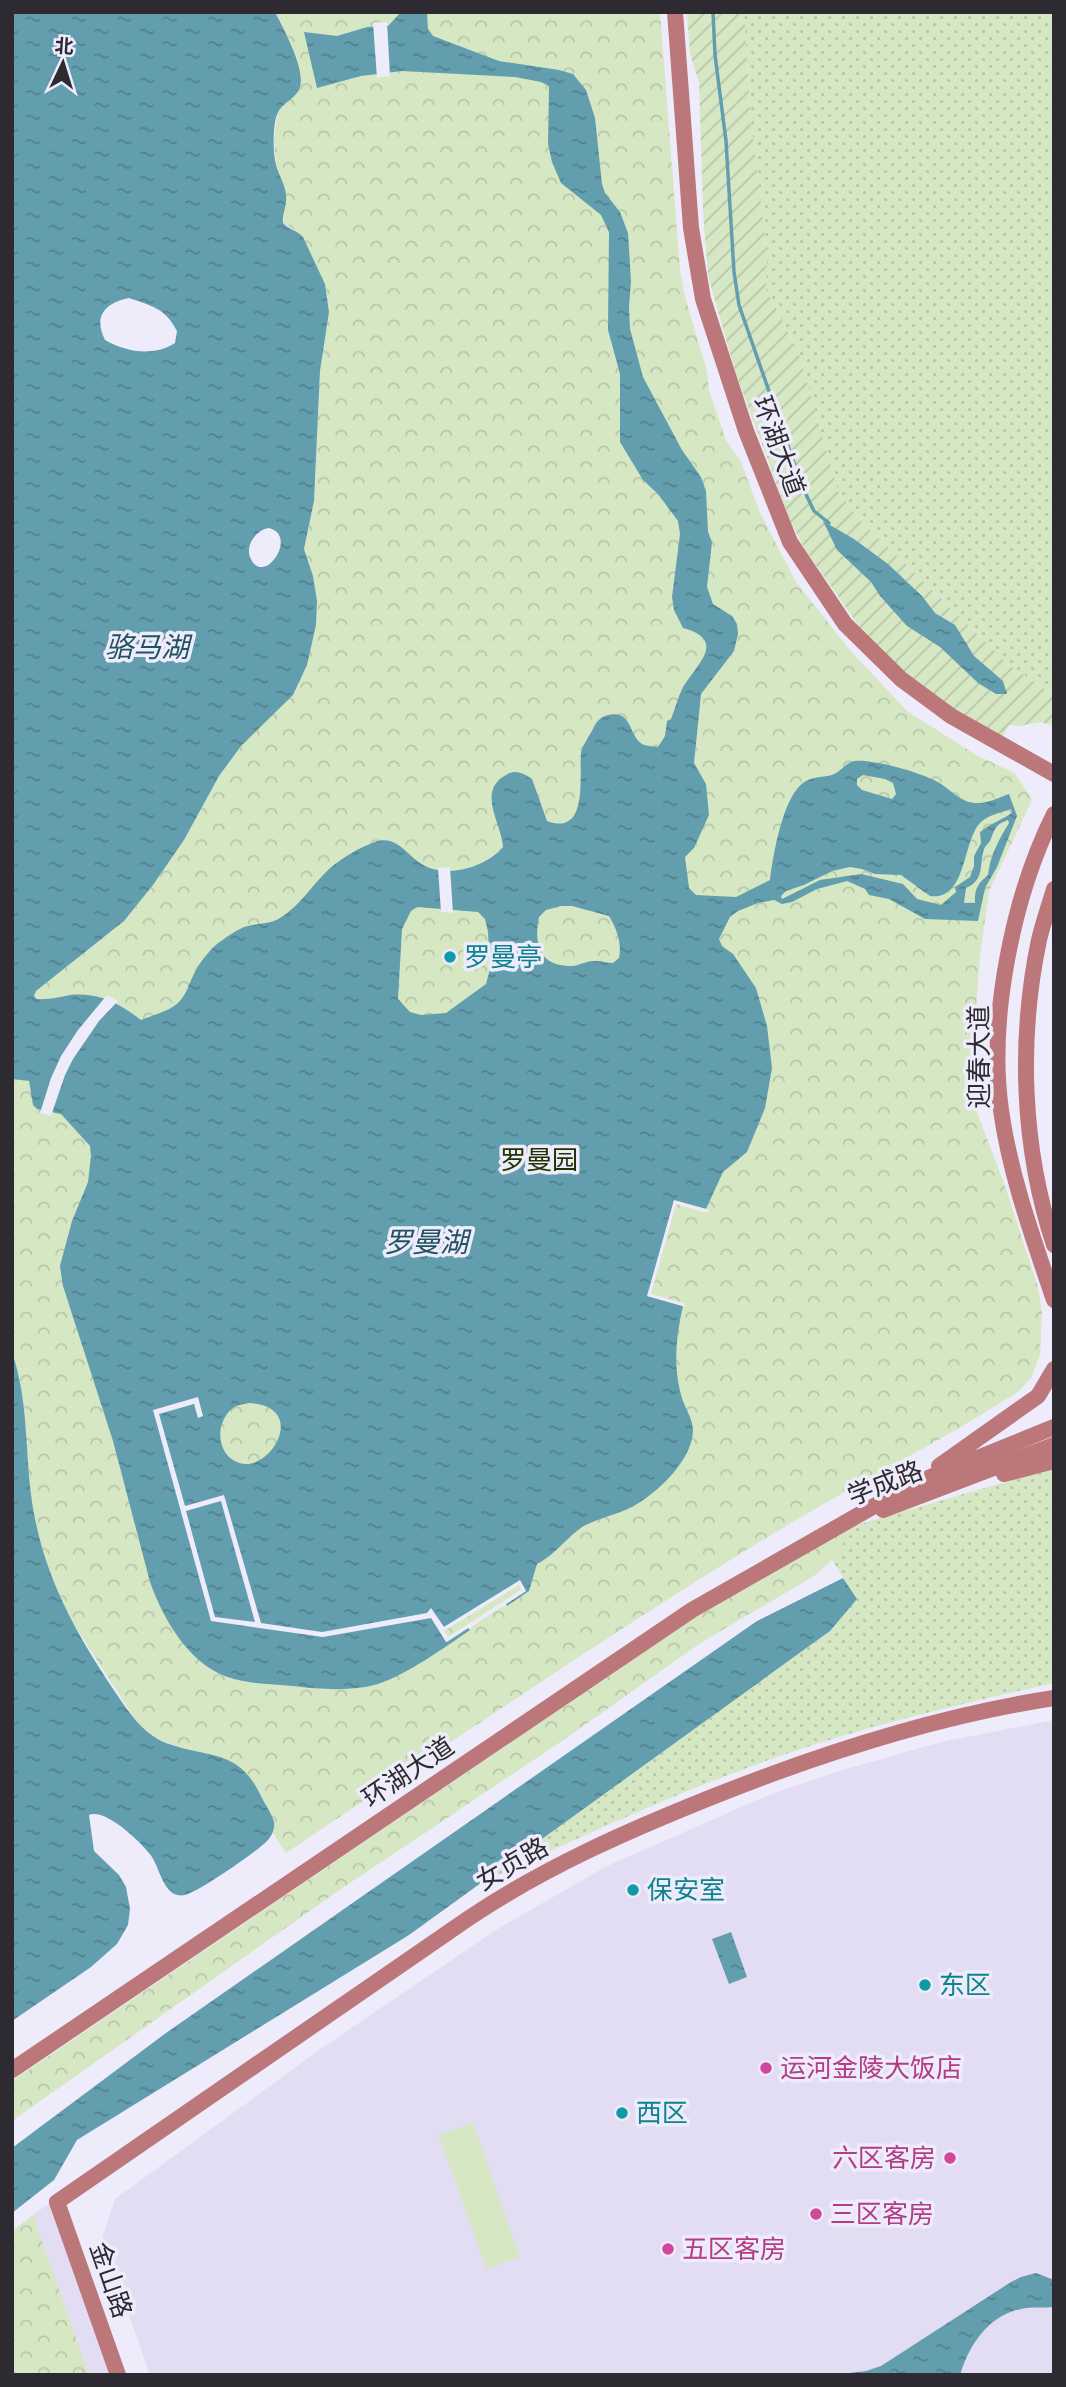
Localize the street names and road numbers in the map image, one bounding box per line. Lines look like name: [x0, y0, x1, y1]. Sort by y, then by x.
street label: 环湖大道: [746, 392, 811, 500]
street label: 迎春大道: [964, 1005, 995, 1109]
street label: 学成路: [843, 1455, 927, 1512]
street label: 环湖大道: [356, 1730, 460, 1814]
street label: 女贞路: [471, 1832, 554, 1897]
street label: 金山路: [83, 2238, 138, 2322]

